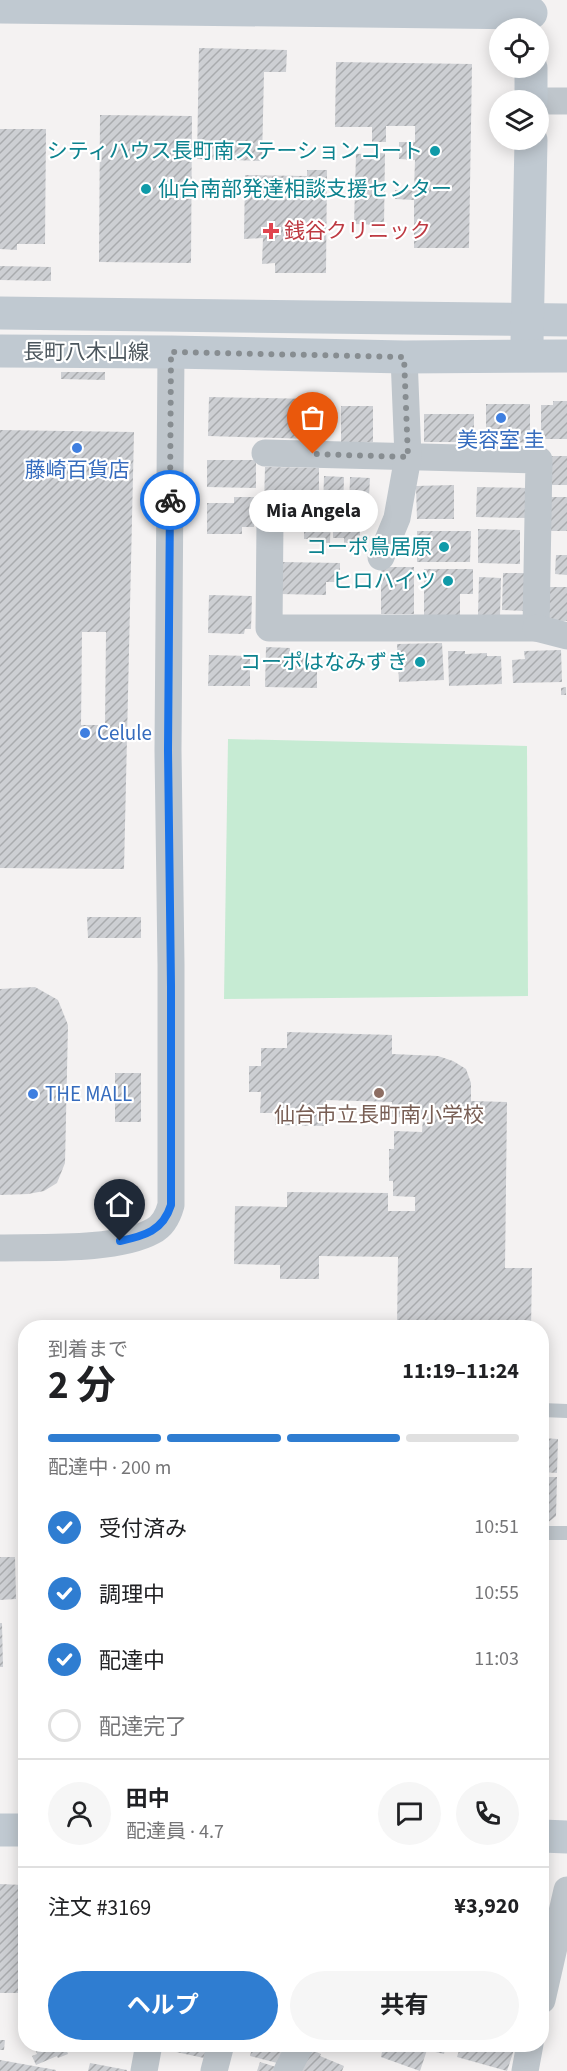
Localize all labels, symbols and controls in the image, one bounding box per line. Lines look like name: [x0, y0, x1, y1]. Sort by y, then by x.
map controls: [489, 18, 549, 150]
button: locate: [489, 18, 549, 78]
button: layers: [489, 90, 549, 150]
place label: シティハウス長町南ステーションコート: [47, 136, 423, 166]
marker: シティハウス長町南ステーションコート: [428, 144, 442, 158]
place label: 仙台南部発達相談支援センター: [158, 174, 452, 204]
marker: 仙台南部発達相談支援センター: [139, 182, 153, 196]
place label: 銭谷クリニック: [284, 216, 431, 246]
marker: 銭谷クリニック: [262, 222, 280, 240]
street label: 長町八木山線: [23, 337, 149, 367]
pin: [287, 392, 338, 454]
icon: bag: [296, 401, 329, 434]
marker: 美容室 圭: [494, 411, 508, 425]
place label: 美容室 圭: [457, 425, 545, 455]
marker: 藤崎百貨店: [70, 441, 84, 455]
place label: 藤崎百貨店: [25, 455, 130, 485]
courier: [140, 470, 200, 530]
icon: bike: [154, 484, 187, 517]
callout: Mia Angela: [248, 490, 378, 532]
text: Mia Angela: [266, 497, 361, 525]
place label: コーポ鳥居原: [306, 532, 432, 562]
marker: コーポ鳥居原: [437, 540, 451, 554]
place label: ヒロハイツ: [331, 566, 436, 596]
marker: ヒロハイツ: [441, 574, 455, 588]
place label: コーポはなみずき: [240, 647, 408, 677]
marker: コーポはなみずき: [413, 655, 427, 669]
place label: Celule: [97, 718, 152, 748]
marker: Celule: [78, 726, 92, 740]
place label: THE MALL: [45, 1079, 132, 1109]
marker: 仙台市立長町南小学校: [372, 1086, 386, 1100]
marker: THE MALL: [26, 1087, 40, 1101]
place label: 仙台市立長町南小学校: [274, 1100, 484, 1130]
pin: [94, 1179, 145, 1241]
icon: home: [103, 1188, 136, 1221]
text: 到着まで: [48, 1336, 128, 1364]
text: 11:19–11:24: [402, 1355, 519, 1387]
text: 2 分: [48, 1358, 115, 1414]
text: 配達中 · 200 m: [48, 1454, 171, 1482]
icon: check: [48, 1511, 81, 1544]
text: 受付済み: [99, 1513, 187, 1545]
text: 10:51: [474, 1513, 519, 1541]
icon: check: [48, 1577, 81, 1610]
text: 調理中: [99, 1579, 165, 1611]
text: 10:55: [474, 1579, 519, 1607]
icon: check: [48, 1643, 81, 1676]
text: 配達中: [99, 1645, 165, 1677]
text: 11:03: [474, 1645, 519, 1673]
text: 配達完了: [99, 1711, 187, 1743]
button: person: [48, 1782, 111, 1845]
button: chat: [378, 1782, 441, 1845]
button: phone: [456, 1782, 519, 1845]
text: 田中: [126, 1783, 170, 1815]
text: 配達員 · 4.7: [126, 1818, 224, 1846]
text: ¥3,920: [454, 1890, 519, 1922]
text: 注文 #3169: [48, 1892, 151, 1924]
button: ヘルプ: [48, 1971, 278, 2040]
button: 共有: [290, 1971, 519, 2040]

